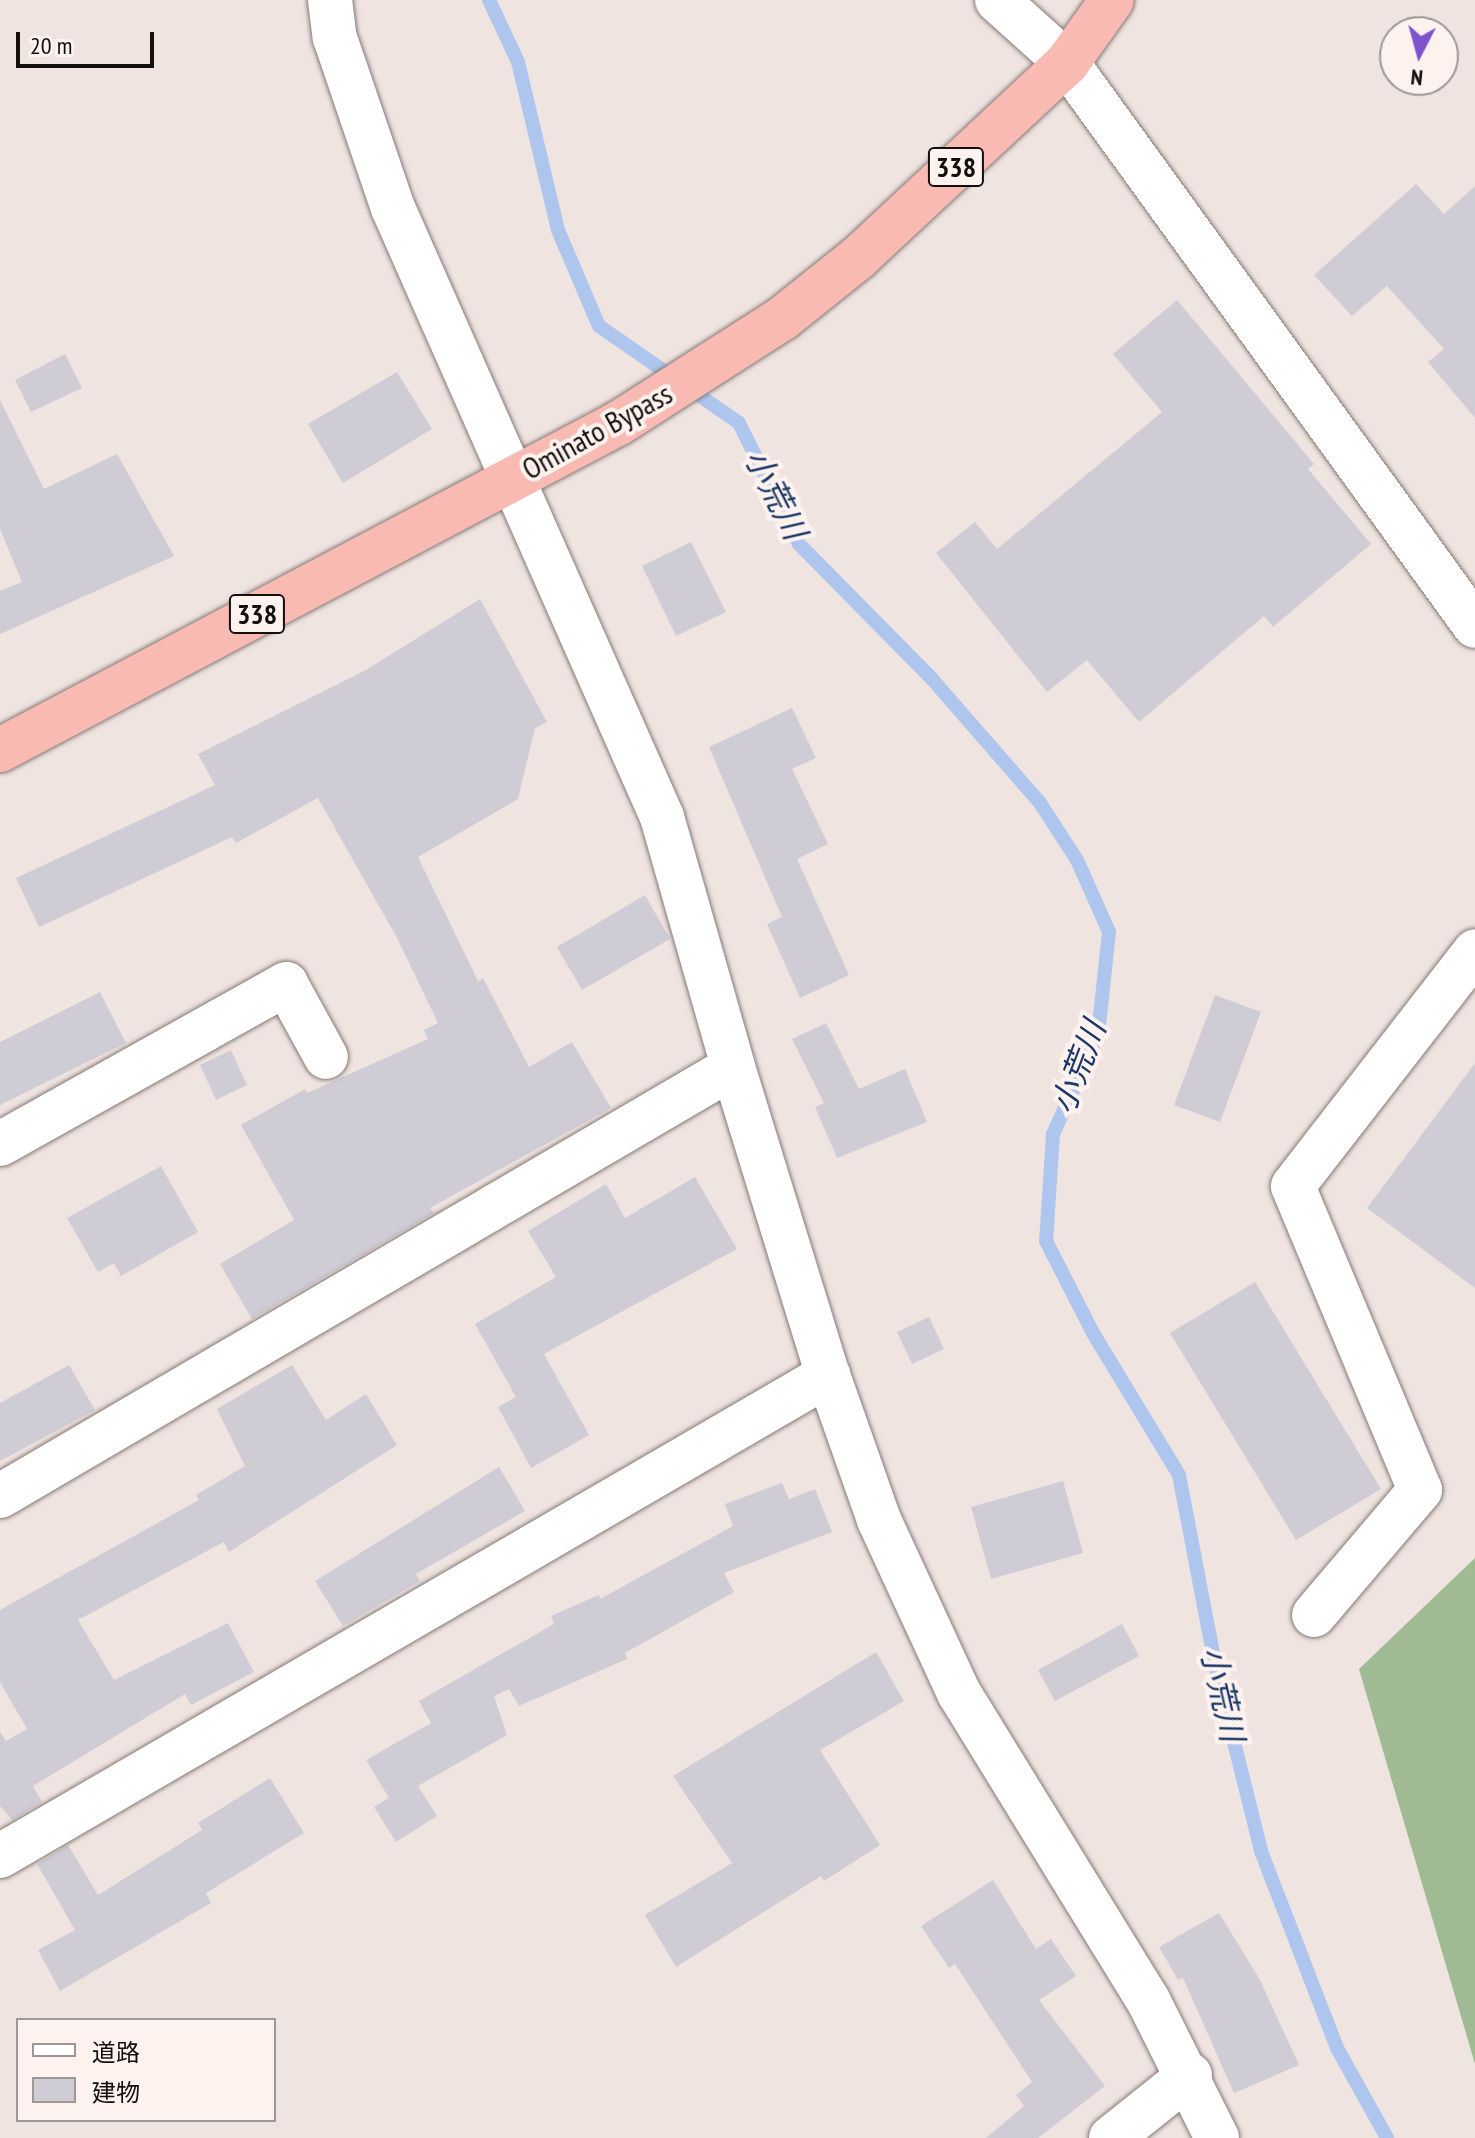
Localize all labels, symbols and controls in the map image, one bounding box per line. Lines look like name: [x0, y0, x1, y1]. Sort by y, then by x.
scale bar: [20, 16, 158, 66]
north arrow: [1379, 16, 1459, 96]
text: 20 m: [30, 30, 72, 61]
text: N: [1409, 63, 1424, 92]
road number: 338: [926, 143, 986, 191]
street label: Ominato Bypass: [516, 375, 678, 487]
water label: 小荒川: [737, 443, 815, 545]
road number: 338: [227, 590, 287, 638]
water label: 小荒川: [1043, 1015, 1113, 1119]
water label: 小荒川: [1193, 1643, 1253, 1745]
legend: [16, 2018, 276, 2122]
text: 道路: [92, 2037, 140, 2068]
text: 建物: [92, 2077, 140, 2108]

